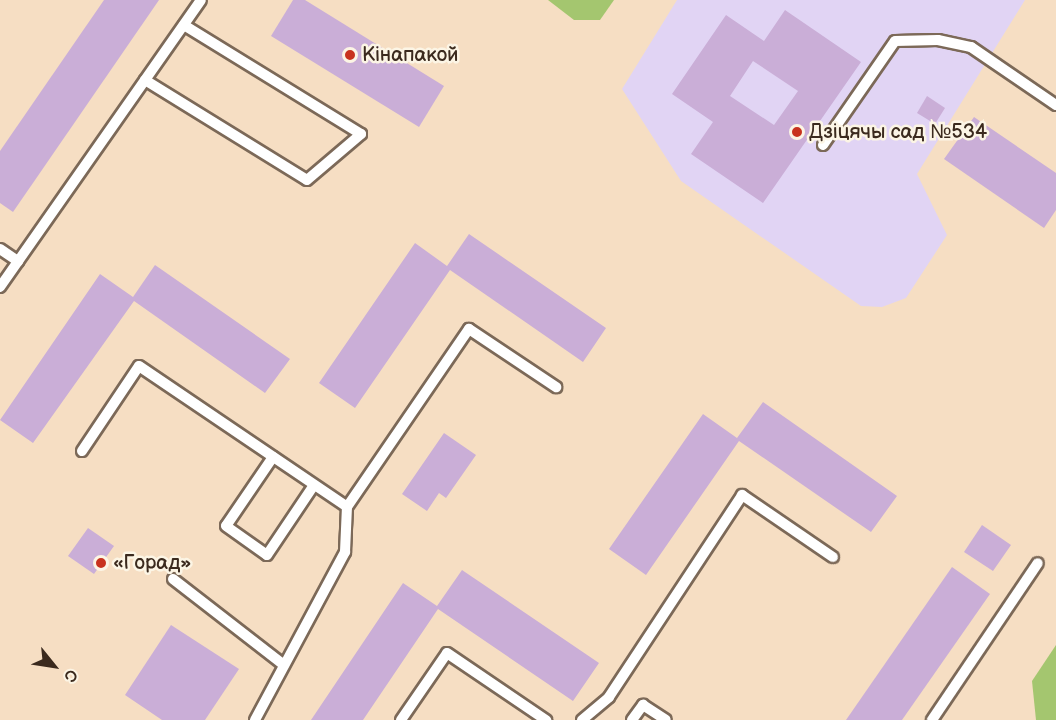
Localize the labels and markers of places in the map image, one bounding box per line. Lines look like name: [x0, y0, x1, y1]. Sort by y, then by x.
place label: Кінапакой: [362, 43, 459, 67]
marker: Кінапакой: [343, 48, 357, 62]
place label: Дзіцячы сад №534: [809, 120, 987, 144]
marker: Дзіцячы сад №534: [790, 125, 804, 139]
place label: «Горад»: [113, 551, 191, 575]
marker: «Горад»: [94, 556, 108, 570]

